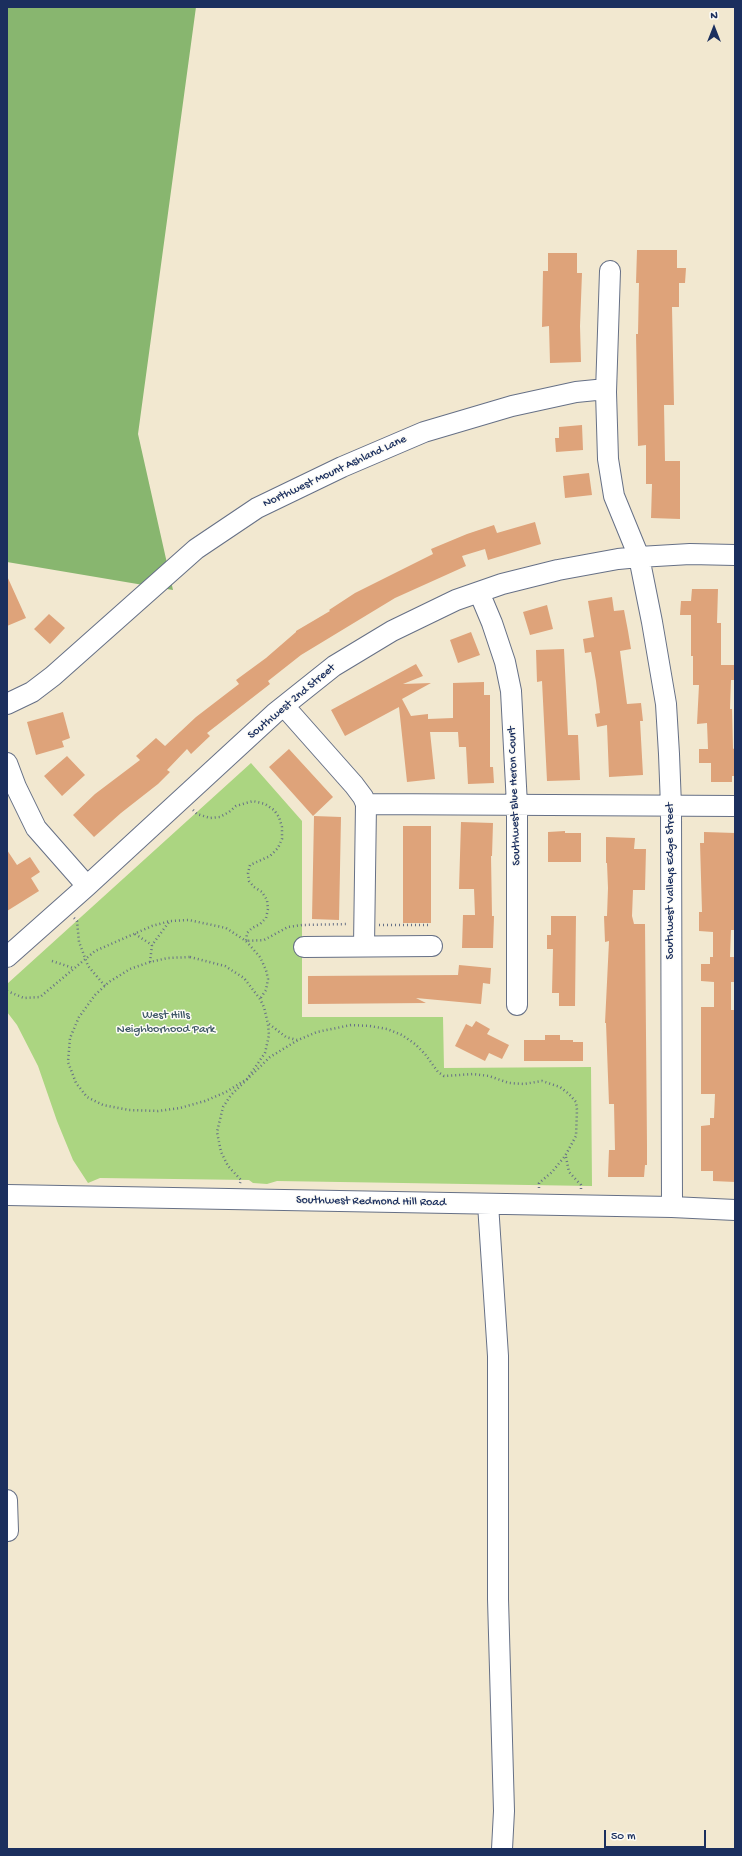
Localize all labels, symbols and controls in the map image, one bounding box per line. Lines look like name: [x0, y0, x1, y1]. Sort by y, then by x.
north arrow: [694, 8, 734, 48]
text: N: [710, 10, 718, 22]
street label: Northwest Mount Ashland Lane: [261, 432, 409, 512]
street label: Southwest 2nd Street: [245, 661, 339, 743]
street label: Southwest Blue Heron Court: [505, 726, 525, 866]
street label: Southwest Valleys Edge Street: [664, 803, 678, 959]
park label: West Hills Neighborhood Park: [117, 1009, 215, 1037]
street label: Southwest Redmond Hill Road: [296, 1193, 446, 1211]
scale bar: [606, 1822, 708, 1848]
text: 50 m: [611, 1830, 636, 1844]

